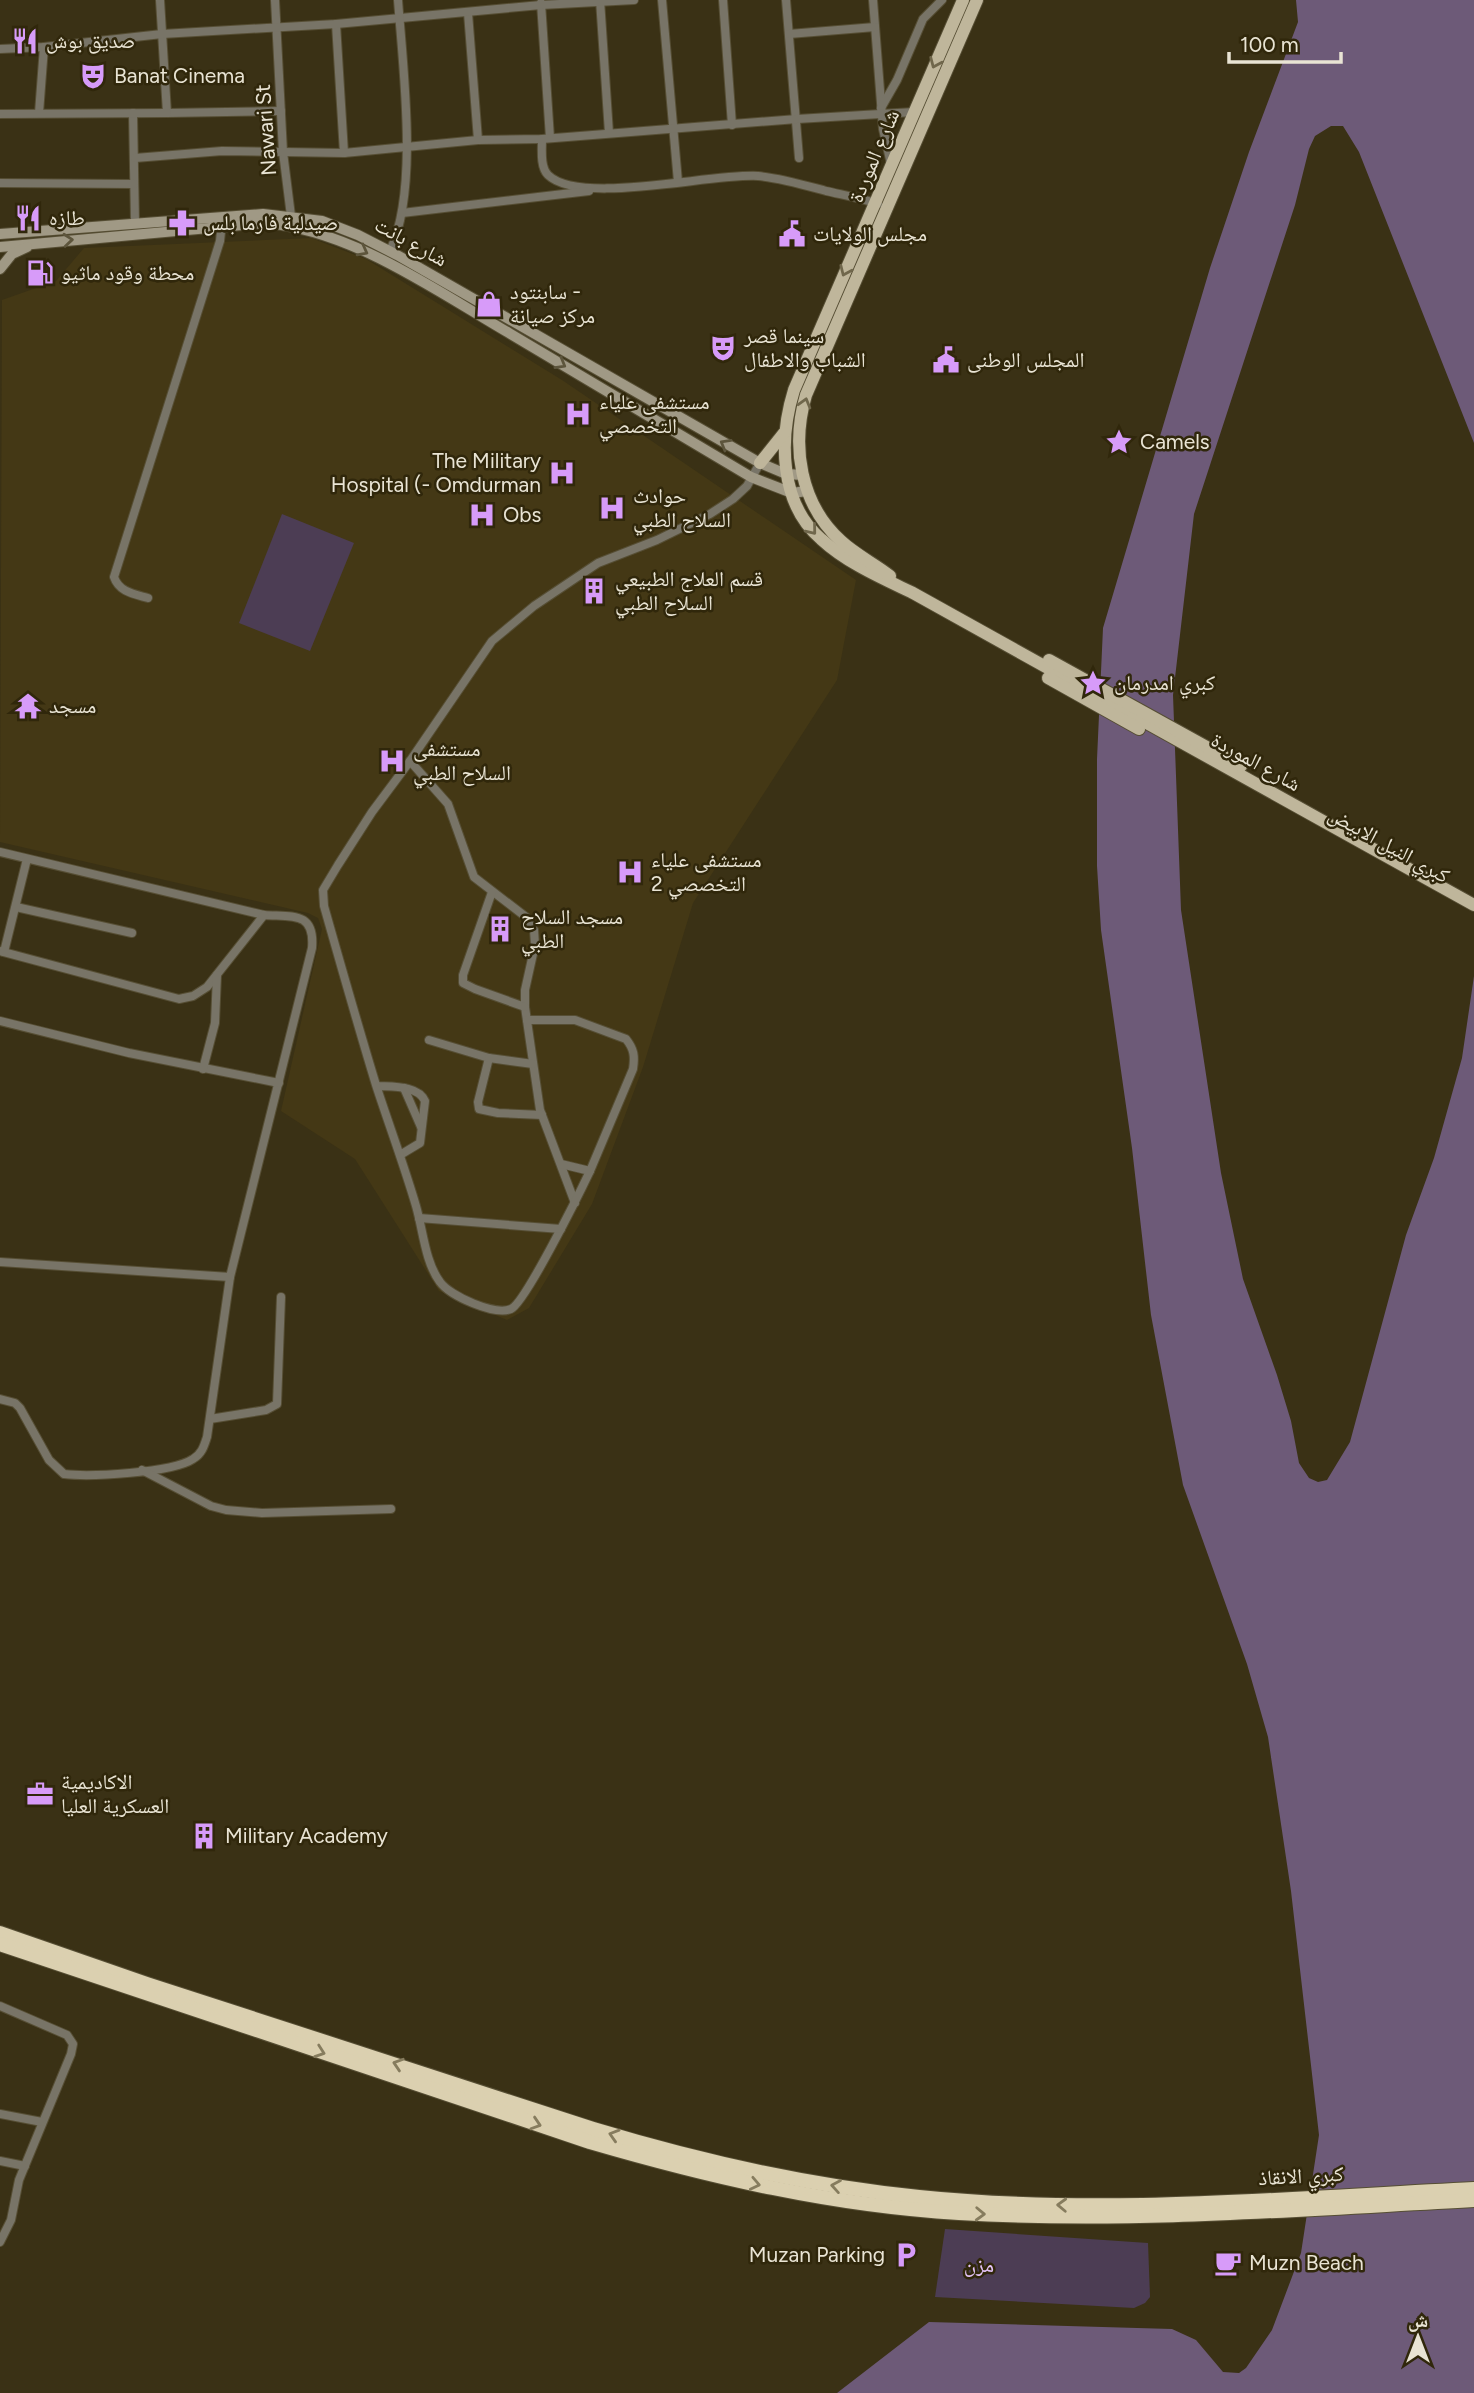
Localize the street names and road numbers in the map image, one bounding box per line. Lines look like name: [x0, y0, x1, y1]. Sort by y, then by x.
street label: Nawari St: [250, 83, 281, 177]
street label: شارع الموردة: [843, 106, 905, 206]
street label: شارع بانت: [370, 211, 452, 273]
street label: شارع الموردة: [1207, 727, 1305, 797]
street label: كبري النيل الابيض: [1322, 801, 1454, 892]
street label: كبري الانقاذ: [1258, 2161, 1345, 2195]

